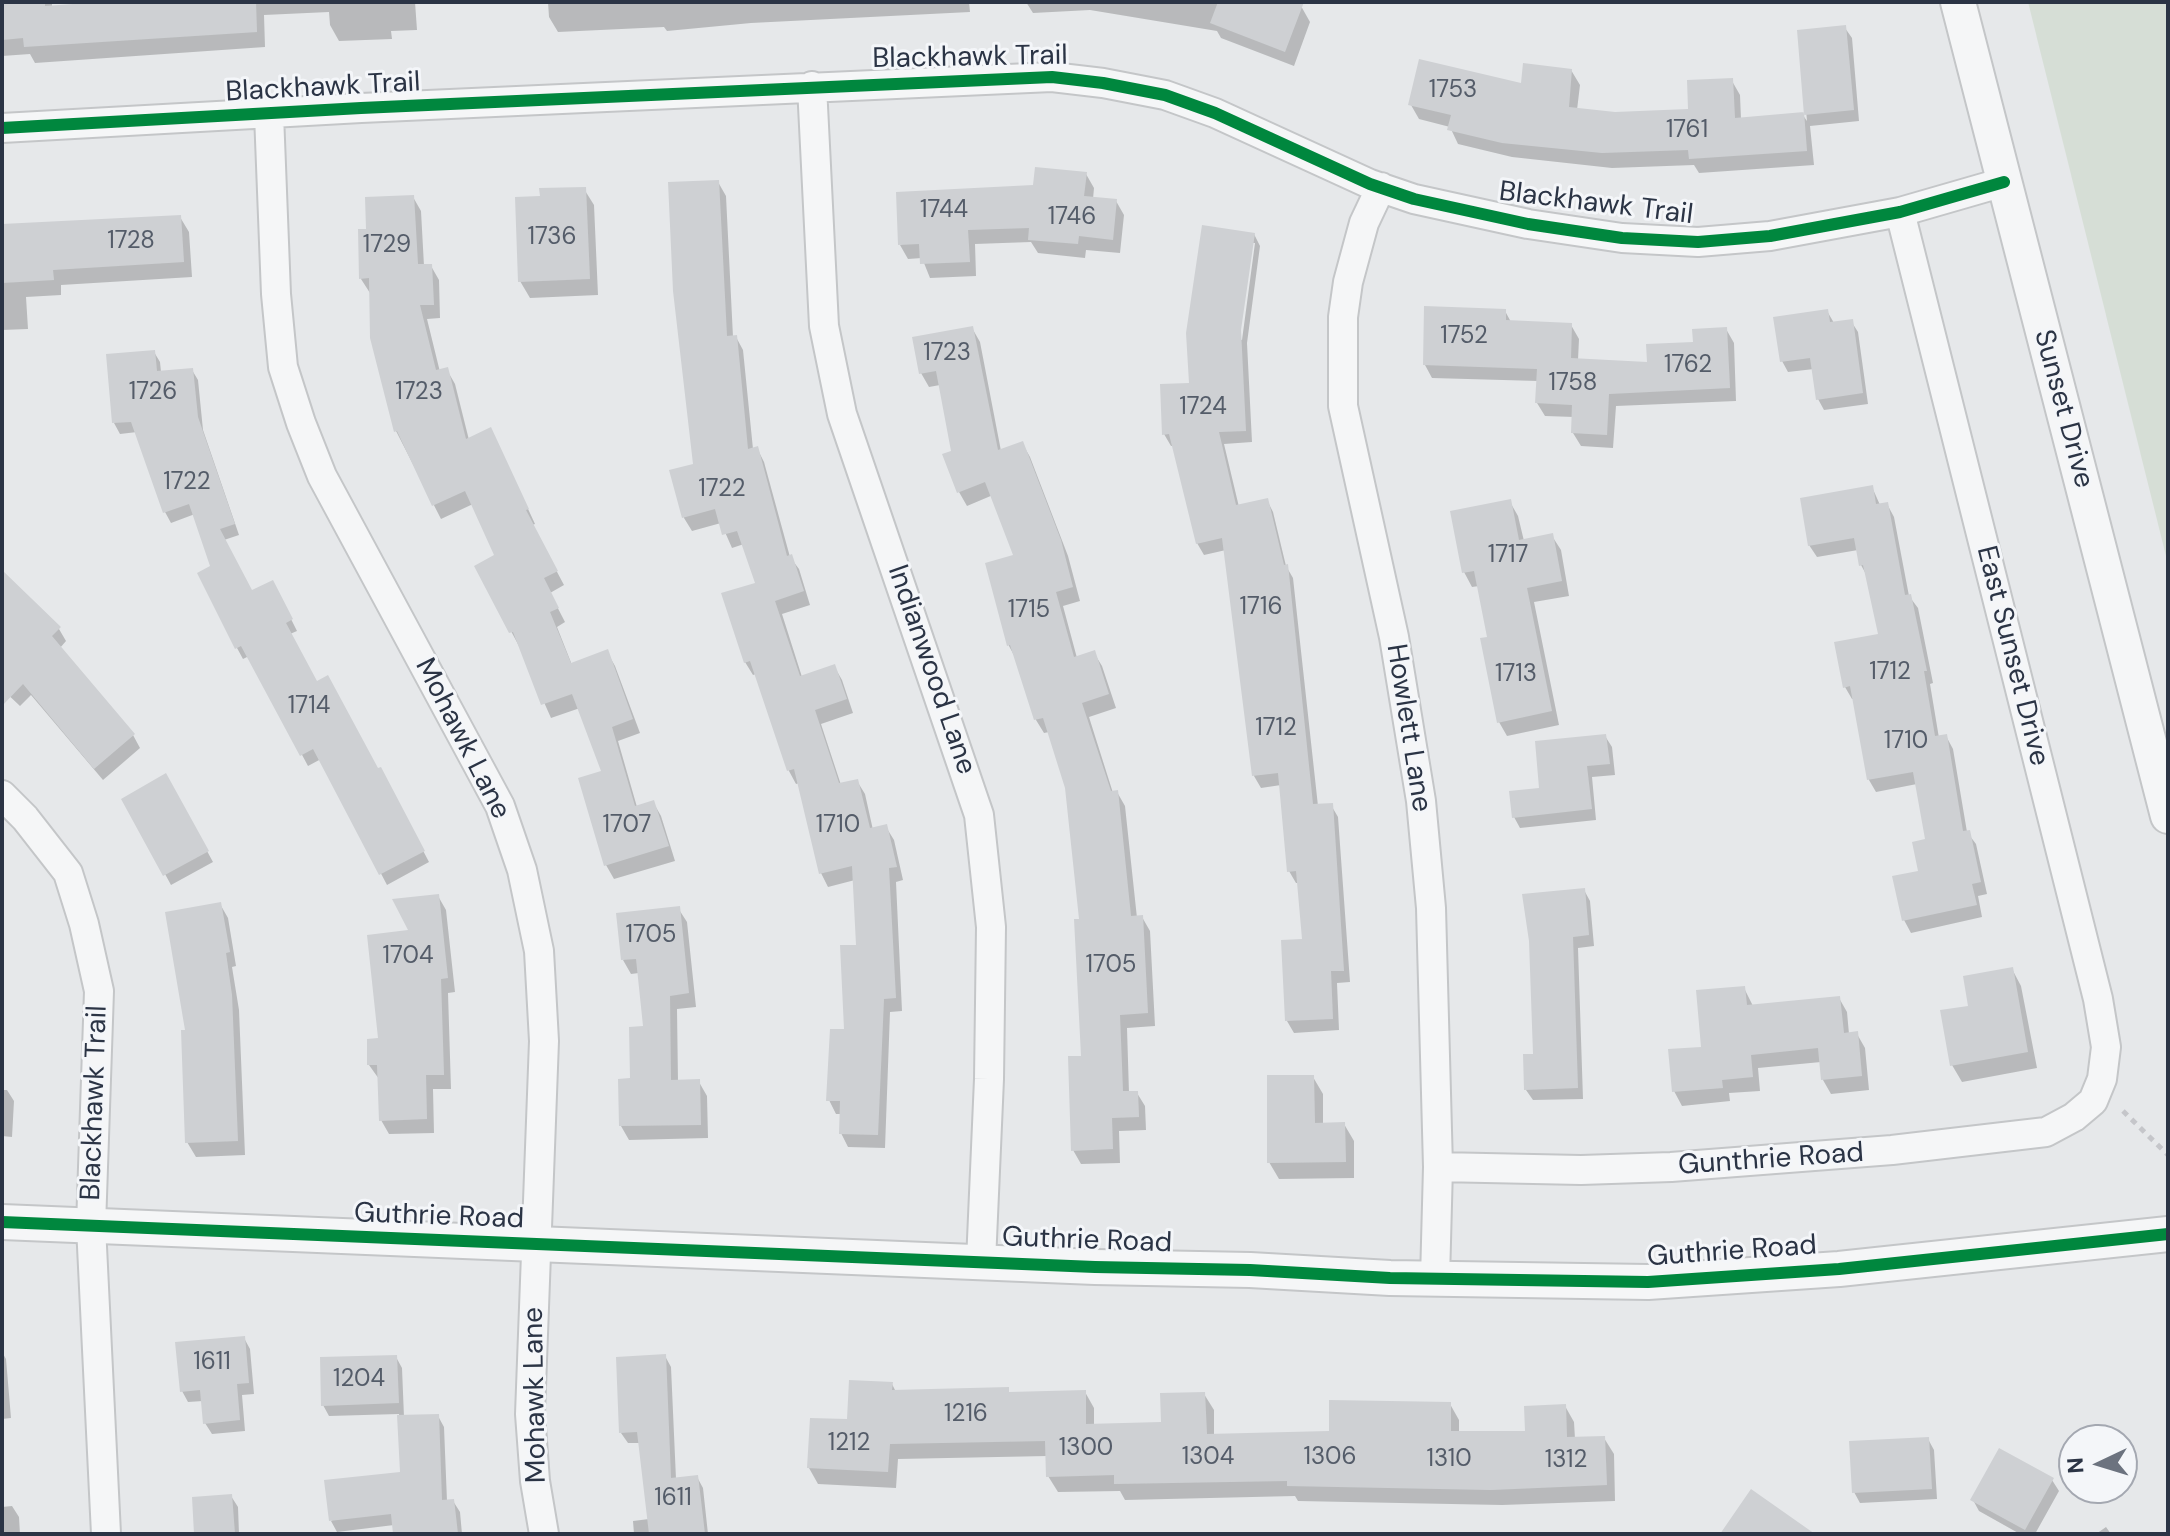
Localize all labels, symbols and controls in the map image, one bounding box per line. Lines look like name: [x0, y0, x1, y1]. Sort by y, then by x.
street label: Blackhawk Trail: [872, 39, 1068, 77]
street label: Blackhawk Trail: [225, 66, 421, 110]
house number: 1753: [1429, 77, 1477, 105]
house number: 1761: [1666, 117, 1708, 145]
street label: Blackhawk Trail: [1497, 175, 1695, 233]
house number: 1744: [920, 197, 968, 225]
house number: 1746: [1048, 204, 1096, 232]
house number: 1736: [528, 224, 576, 252]
house number: 1728: [107, 228, 155, 256]
house number: 1729: [363, 232, 411, 260]
house number: 1752: [1440, 323, 1488, 351]
street label: Sunset Drive: [2026, 326, 2100, 492]
house number: 1723: [923, 340, 971, 368]
house number: 1762: [1664, 352, 1712, 380]
house number: 1758: [1549, 370, 1597, 398]
house number: 1726: [129, 379, 177, 407]
house number: 1723: [395, 379, 443, 407]
house number: 1724: [1179, 394, 1227, 422]
house number: 1722: [163, 469, 211, 497]
house number: 1722: [698, 476, 746, 504]
house number: 1717: [1488, 542, 1528, 570]
street label: East Sunset Drive: [1968, 543, 2056, 769]
street label: Indianwood Lane: [879, 561, 983, 779]
house number: 1716: [1240, 594, 1282, 622]
house number: 1715: [1008, 597, 1050, 625]
street label: Howlett Lane: [1378, 642, 1438, 814]
street label: Mohawk Lane: [407, 653, 517, 825]
house number: 1712: [1869, 659, 1911, 687]
house number: 1713: [1495, 661, 1537, 689]
house number: 1714: [288, 693, 330, 721]
house number: 1712: [1255, 715, 1297, 743]
house number: 1710: [1884, 728, 1928, 756]
house number: 1707: [603, 812, 651, 840]
house number: 1710: [816, 812, 860, 840]
house number: 1705: [625, 922, 677, 950]
house number: 1704: [383, 943, 433, 971]
house number: 1705: [1085, 952, 1137, 980]
street label: Blackhawk Trail: [75, 1005, 115, 1201]
street label: Gunthrie Road: [1677, 1137, 1865, 1183]
street label: Guthrie Road: [353, 1197, 525, 1237]
street label: Guthrie Road: [1001, 1221, 1173, 1261]
street label: Guthrie Road: [1646, 1229, 1818, 1275]
street label: Mohawk Lane: [518, 1307, 554, 1483]
house number: 1611: [193, 1349, 231, 1377]
house number: 1204: [333, 1366, 385, 1394]
house number: 1216: [944, 1401, 988, 1429]
north arrow: [2058, 1424, 2138, 1504]
house number: 1212: [828, 1430, 870, 1458]
house number: 1300: [1059, 1435, 1113, 1463]
house number: 1304: [1182, 1444, 1234, 1472]
house number: 1306: [1303, 1444, 1357, 1472]
house number: 1310: [1426, 1446, 1472, 1474]
house number: 1312: [1545, 1447, 1587, 1475]
text: N: [2061, 1457, 2091, 1475]
house number: 1611: [654, 1485, 692, 1513]

